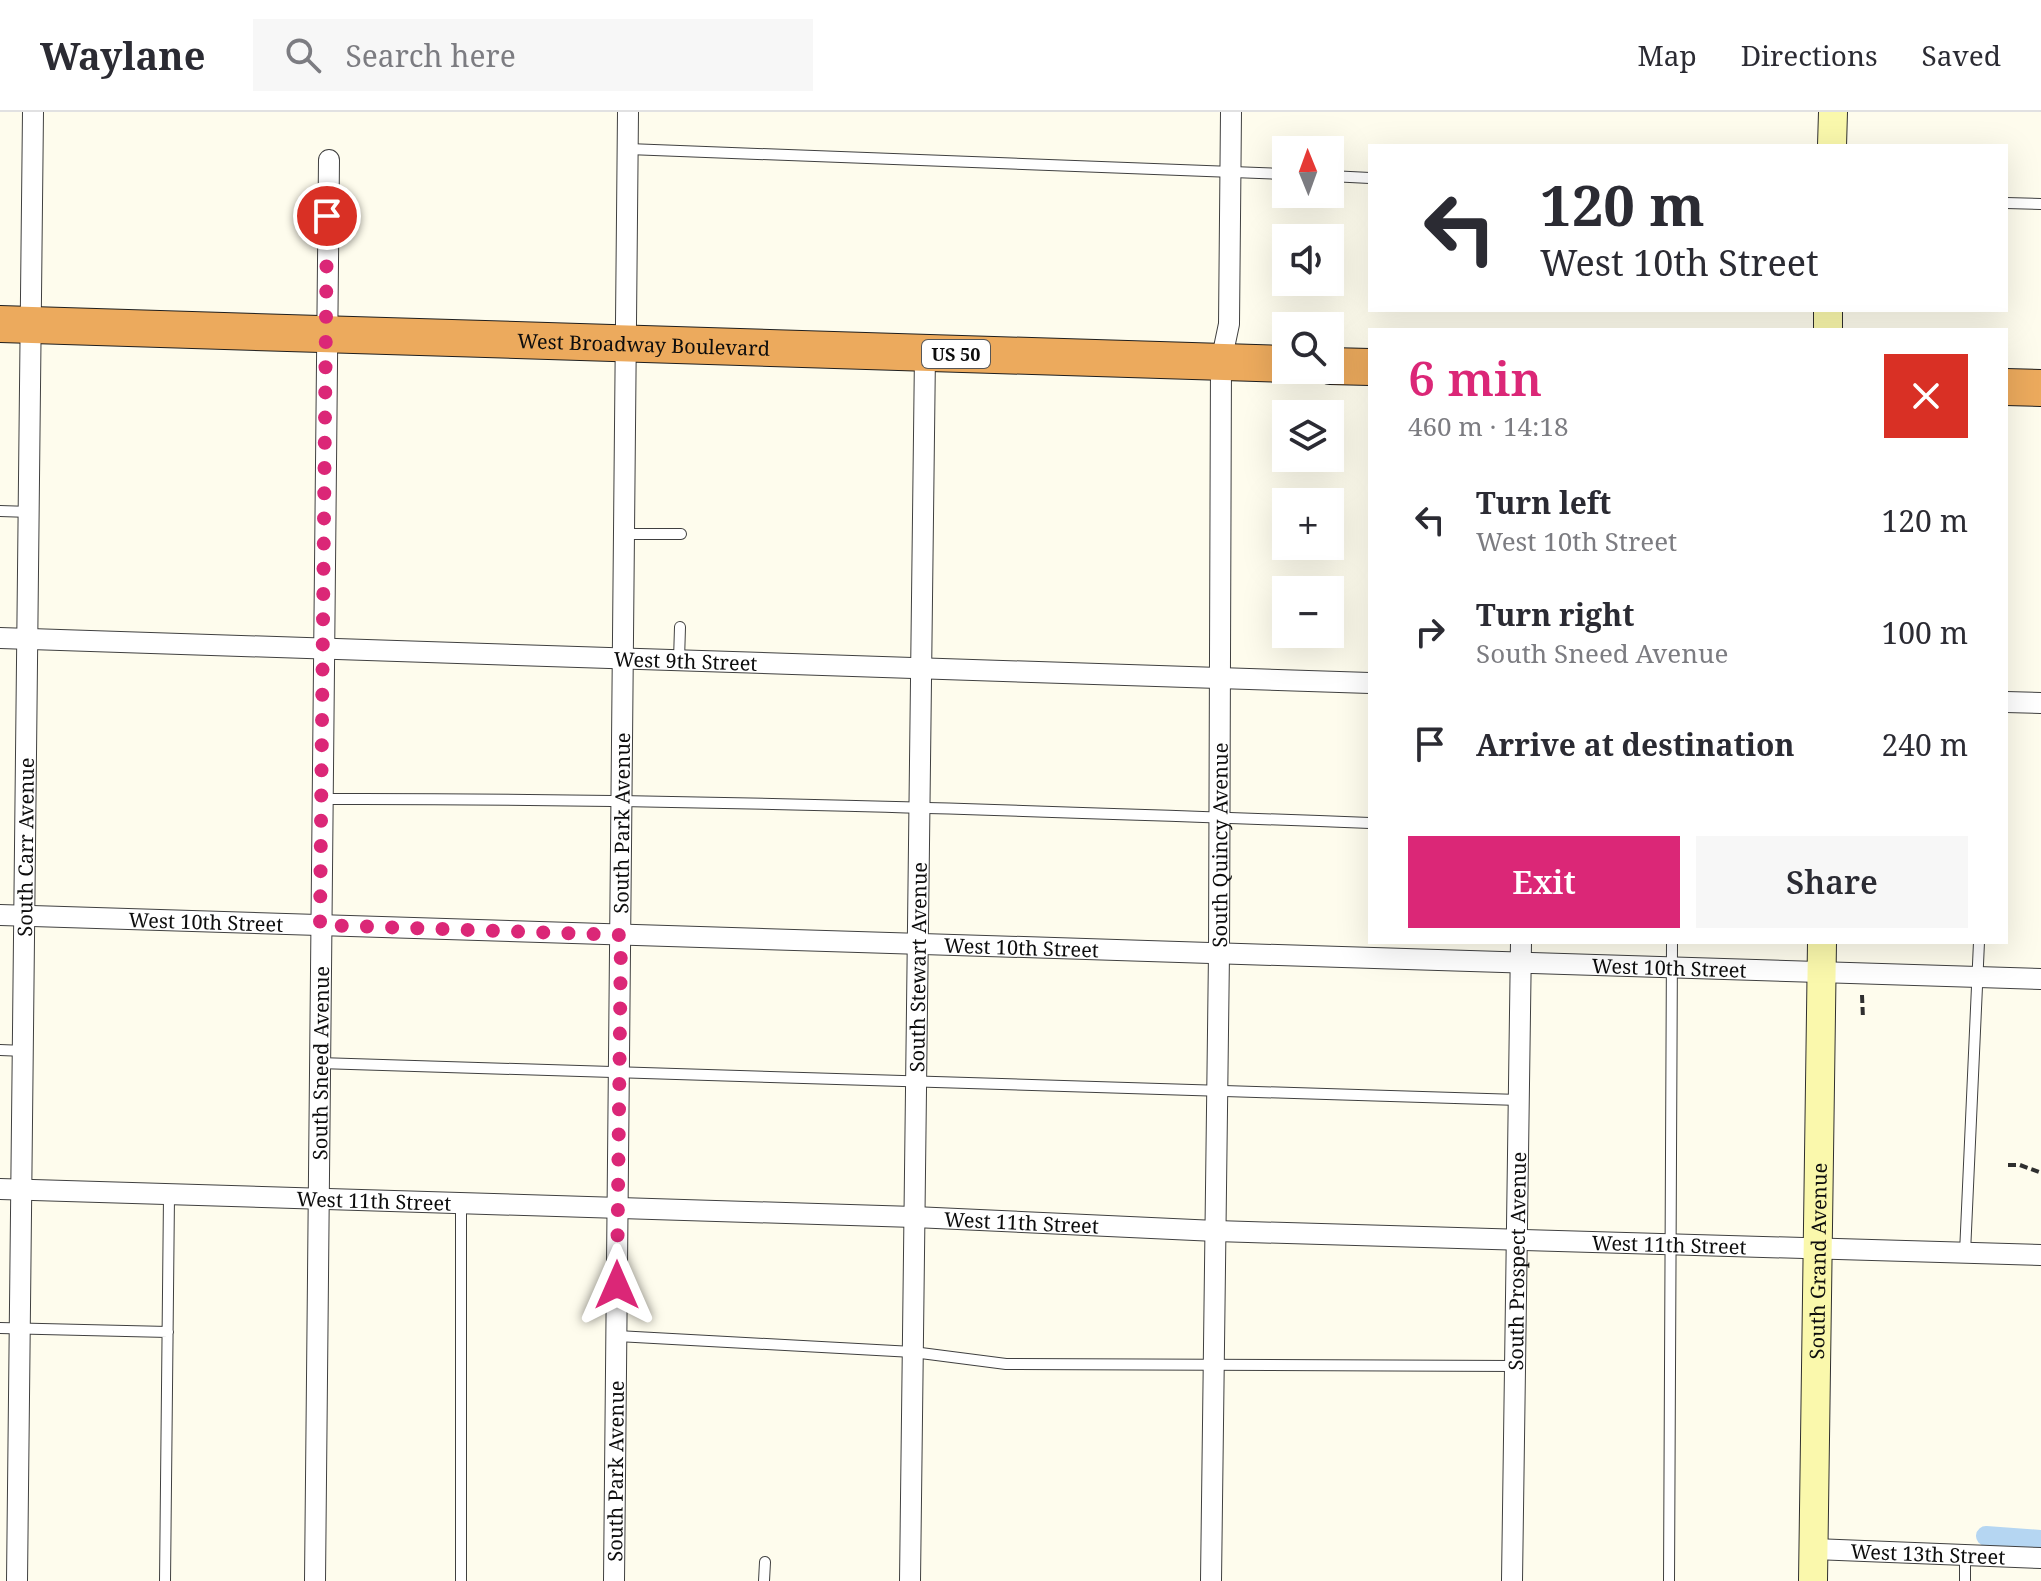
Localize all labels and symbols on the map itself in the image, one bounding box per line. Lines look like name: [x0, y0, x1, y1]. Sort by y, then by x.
north arrow: [1272, 136, 1344, 208]
pin: [293, 182, 361, 250]
street label: West Broadway Boulevard: [517, 327, 770, 361]
road number: US 50: [922, 340, 990, 368]
street label: West 9th Street: [613, 645, 758, 676]
street label: South Park Avenue: [607, 732, 636, 914]
street label: South Quincy Avenue: [1206, 743, 1233, 948]
street label: South Carr Avenue: [11, 757, 39, 937]
street label: South Stewart Avenue: [903, 862, 932, 1072]
street label: West 10th Street: [128, 906, 284, 937]
street label: West 10th Street: [944, 931, 1099, 963]
street label: West 10th Street: [1591, 951, 1747, 983]
street label: South Sneed Avenue: [306, 966, 335, 1160]
street label: South Prospect Avenue: [1501, 1151, 1532, 1371]
street label: South Grand Avenue: [1803, 1163, 1832, 1360]
street label: West 11th Street: [296, 1185, 452, 1216]
street label: West 11th Street: [943, 1205, 1099, 1239]
street label: West 11th Street: [1591, 1228, 1747, 1260]
position arrow: [575, 1243, 659, 1327]
street label: South Park Avenue: [601, 1380, 629, 1562]
street label: West 13th Street: [1850, 1537, 2006, 1570]

